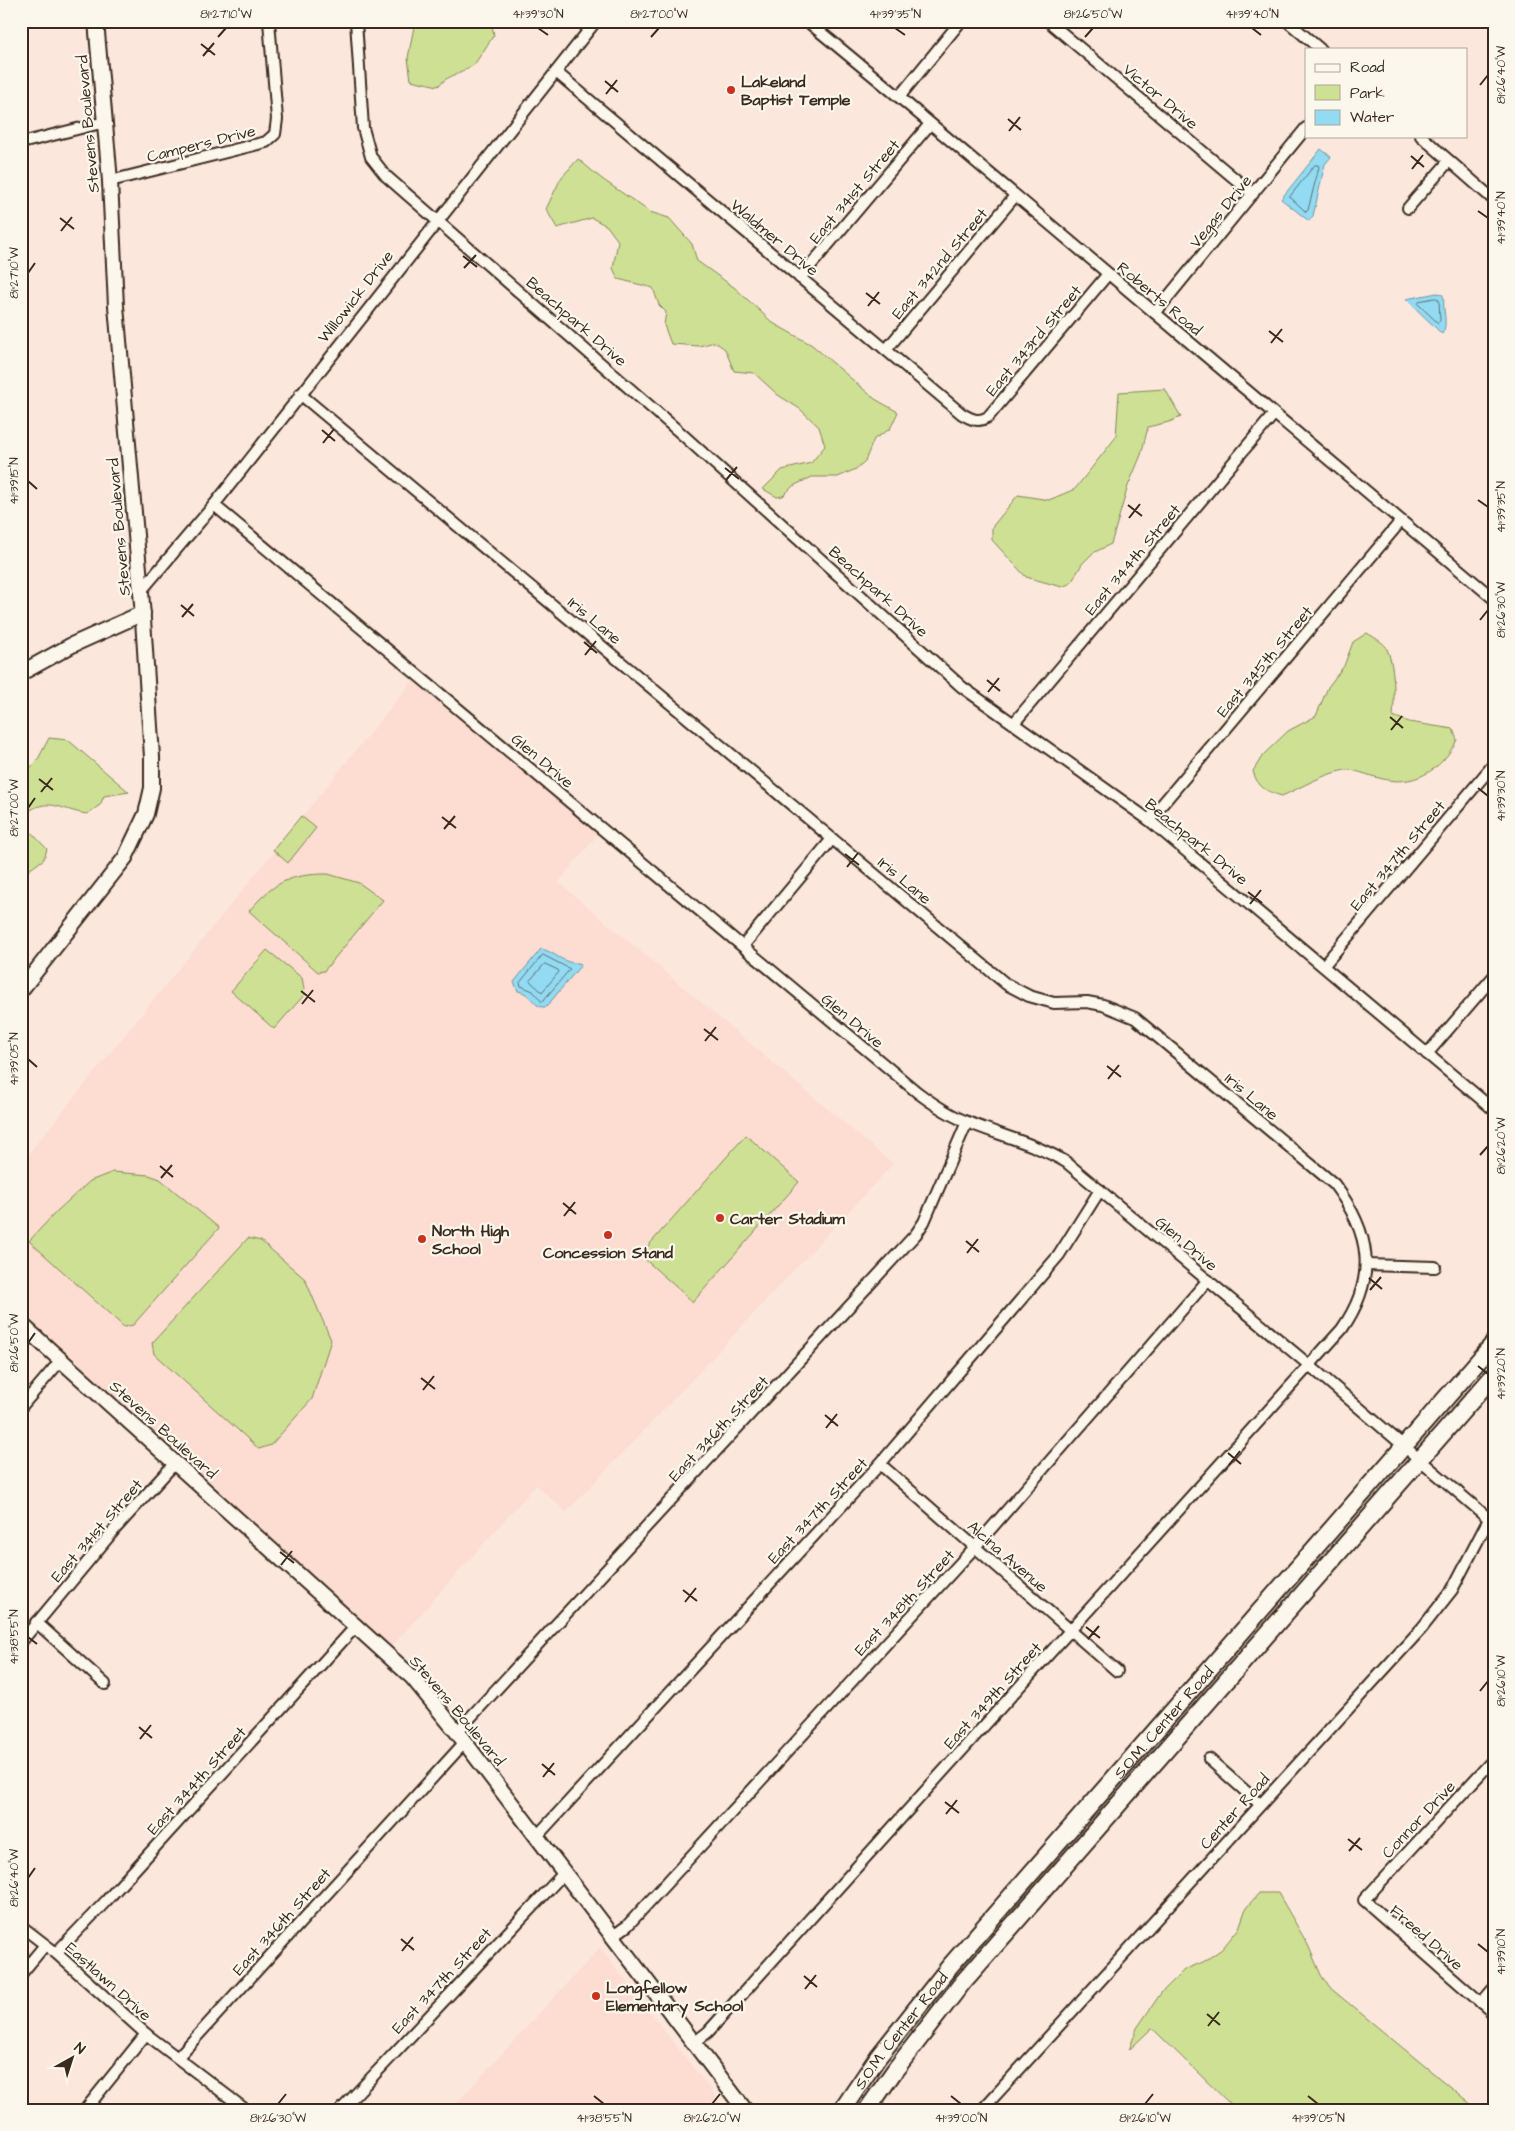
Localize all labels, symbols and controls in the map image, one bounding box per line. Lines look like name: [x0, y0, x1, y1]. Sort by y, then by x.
text: 81°27'10"W: [200, 6, 252, 23]
text: 41°39'30"N: [512, 6, 564, 23]
text: 81°27'00"W: [630, 6, 688, 23]
text: 41°39'35"N: [869, 6, 922, 23]
text: 81°26'50"W: [1064, 6, 1123, 23]
text: 41°39'40"N: [1225, 6, 1279, 23]
text: 81°26'40"W: [1493, 45, 1510, 104]
legend: [1305, 48, 1468, 138]
street label: Stevens Boulevard: [71, 54, 105, 194]
text: Road: [1350, 57, 1385, 78]
street label: Victor Drive: [1118, 59, 1203, 135]
place label: Lakeland Baptist Temple: [741, 71, 851, 111]
text: Park: [1350, 83, 1385, 104]
marker: Lakeland Baptist Temple: [725, 84, 737, 96]
text: Water: [1350, 107, 1394, 128]
street label: Campers Drive: [145, 120, 258, 168]
street label: East 341st Street: [805, 134, 905, 248]
street label: Vegas Drive: [1185, 170, 1258, 253]
text: 41°39'40"N: [1493, 191, 1510, 245]
street label: Waldmer Drive: [726, 194, 823, 281]
street label: East 342nd Street: [887, 203, 993, 324]
street label: Willowick Drive: [313, 246, 399, 347]
text: 81°27'10"W: [6, 247, 23, 299]
street label: Roberts Road: [1112, 257, 1206, 341]
street label: Beachpark Drive: [521, 272, 632, 372]
street label: East 343rd Street: [981, 280, 1087, 401]
text: 41°39'15"N: [6, 457, 23, 505]
street label: Stevens Boulevard: [102, 457, 136, 597]
text: 41°39'35"N: [1493, 480, 1510, 533]
street label: East 344th Street: [1080, 499, 1186, 620]
street label: Beachpark Drive: [824, 541, 933, 643]
text: 81°26'30"W: [1493, 581, 1510, 638]
street label: Iris Lane: [563, 592, 626, 650]
street label: East 345th Street: [1212, 601, 1318, 722]
street label: Glen Drive: [506, 728, 579, 794]
text: 41°39'30"N: [1493, 770, 1510, 822]
text: 81°27'00"W: [6, 779, 23, 837]
street label: Beachpark Drive: [1140, 793, 1253, 890]
street label: East 347th Street: [1345, 795, 1451, 915]
street label: Iris Lane: [873, 852, 936, 910]
street label: Glen Drive: [816, 988, 889, 1054]
text: 41°39'05"N: [6, 1032, 23, 1086]
street label: Iris Lane: [1220, 1068, 1283, 1126]
text: 81°26'20"W: [1493, 1117, 1510, 1174]
place label: Carter Stadium: [730, 1208, 845, 1230]
street label: Glen Drive: [1150, 1211, 1223, 1277]
marker: Carter Stadium: [714, 1212, 726, 1224]
place label: North High School: [431, 1220, 510, 1260]
marker: Concession Stand: [602, 1229, 614, 1241]
marker: North High School: [416, 1233, 428, 1245]
place label: Concession Stand: [543, 1242, 674, 1264]
text: 81°26'50"W: [6, 1313, 23, 1372]
text: 41°39'20"N: [1493, 1348, 1510, 1400]
street label: East 346th Street: [664, 1370, 774, 1487]
street label: Stevens Boulevard: [105, 1375, 222, 1484]
street label: East 347th Street: [763, 1452, 873, 1568]
street label: East 341st Street: [46, 1474, 148, 1587]
street label: Alcina Avenue: [962, 1516, 1052, 1598]
street label: East 348th Street: [850, 1544, 960, 1661]
text: 41°38'55"N: [6, 1609, 23, 1665]
street label: East 349th Street: [939, 1637, 1047, 1754]
street label: Stevens Boulevard: [404, 1651, 510, 1771]
text: 81°26'10"W: [1493, 1655, 1510, 1707]
street label: S.O.M. Center Road: [1109, 1662, 1219, 1784]
street label: East 344th Street: [142, 1721, 252, 1840]
street label: Center Road: [1195, 1769, 1275, 1854]
street label: Connor Drive: [1377, 1776, 1461, 1863]
text: 81°26'40"W: [6, 1848, 23, 1907]
street label: East 346th Street: [227, 1863, 336, 1980]
street label: Freed Drive: [1385, 1900, 1468, 1976]
street label: East 347th Street: [387, 1922, 497, 2038]
text: 41°39'10"N: [1493, 1928, 1510, 1975]
street label: Eastlawn Drive: [61, 1937, 156, 2027]
street label: S.O.M. Center Road: [849, 1968, 953, 2094]
place label: Longfellow Elementary School: [606, 1977, 744, 2018]
marker: Longfellow Elementary School: [590, 1990, 602, 2002]
north arrow: [48, 2034, 98, 2084]
text: N: [70, 2038, 89, 2059]
text: 81°26'30"W: [250, 2110, 307, 2127]
text: 41°38'55"N: [576, 2110, 632, 2127]
text: 81°26'20"W: [684, 2110, 741, 2127]
text: 41°39'00"N: [935, 2110, 988, 2127]
text: 81°26'10"W: [1119, 2110, 1171, 2127]
text: 41°39'05"N: [1291, 2110, 1345, 2127]

